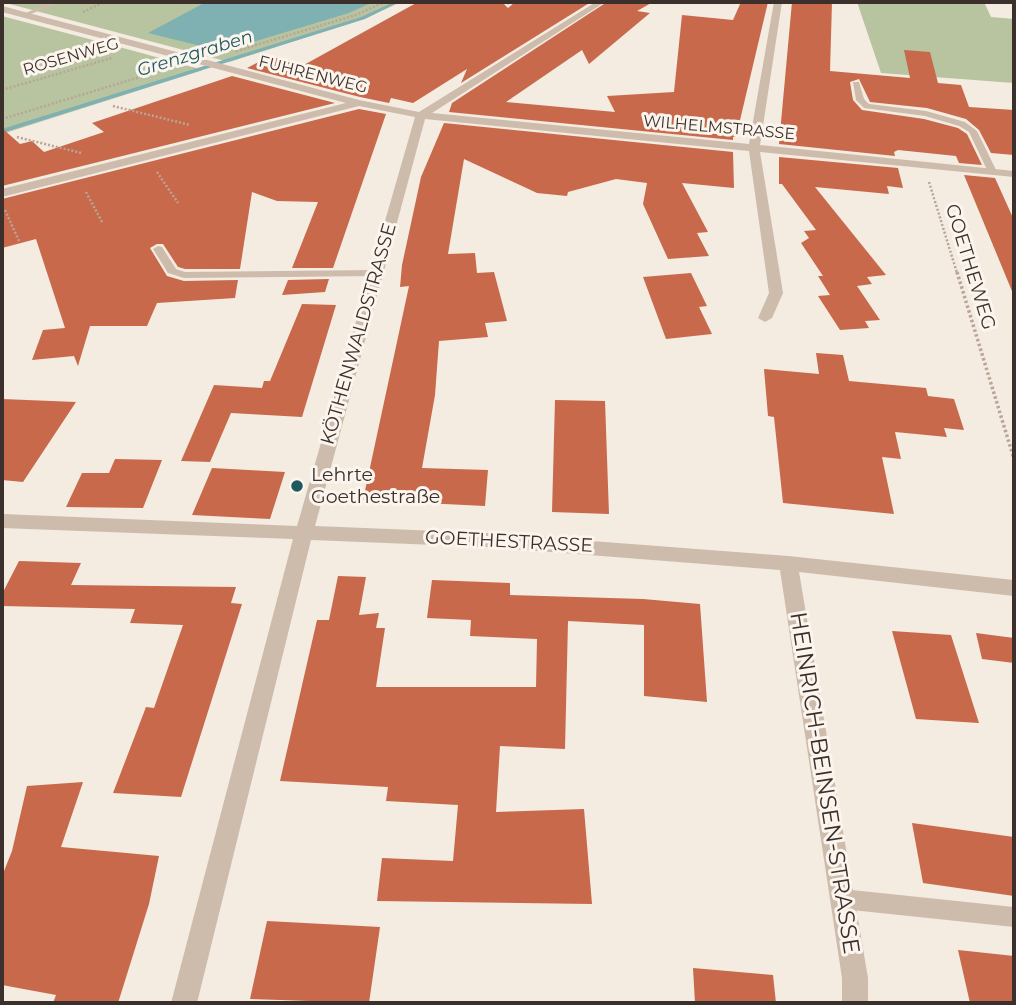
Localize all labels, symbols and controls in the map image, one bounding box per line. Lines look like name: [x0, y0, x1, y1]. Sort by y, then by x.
water label: Grenzgraben: [135, 26, 255, 82]
street label: ROSENWEG: [21, 34, 121, 80]
street label: FUHRENWEG: [257, 52, 369, 98]
street label: WILHELMSTRASSE: [642, 112, 796, 144]
street label: GOETHEWEG: [940, 201, 1000, 333]
street label: KÖTHENWALDSTRASSE: [316, 221, 402, 447]
place label: Lehrte Goethestraße: [311, 464, 440, 508]
marker: Lehrte Goethestraße: [289, 478, 305, 494]
street label: GOETHESTRASSE: [424, 526, 594, 558]
street label: HEINRICH-BEINSEN-STRASSE: [783, 610, 865, 956]

